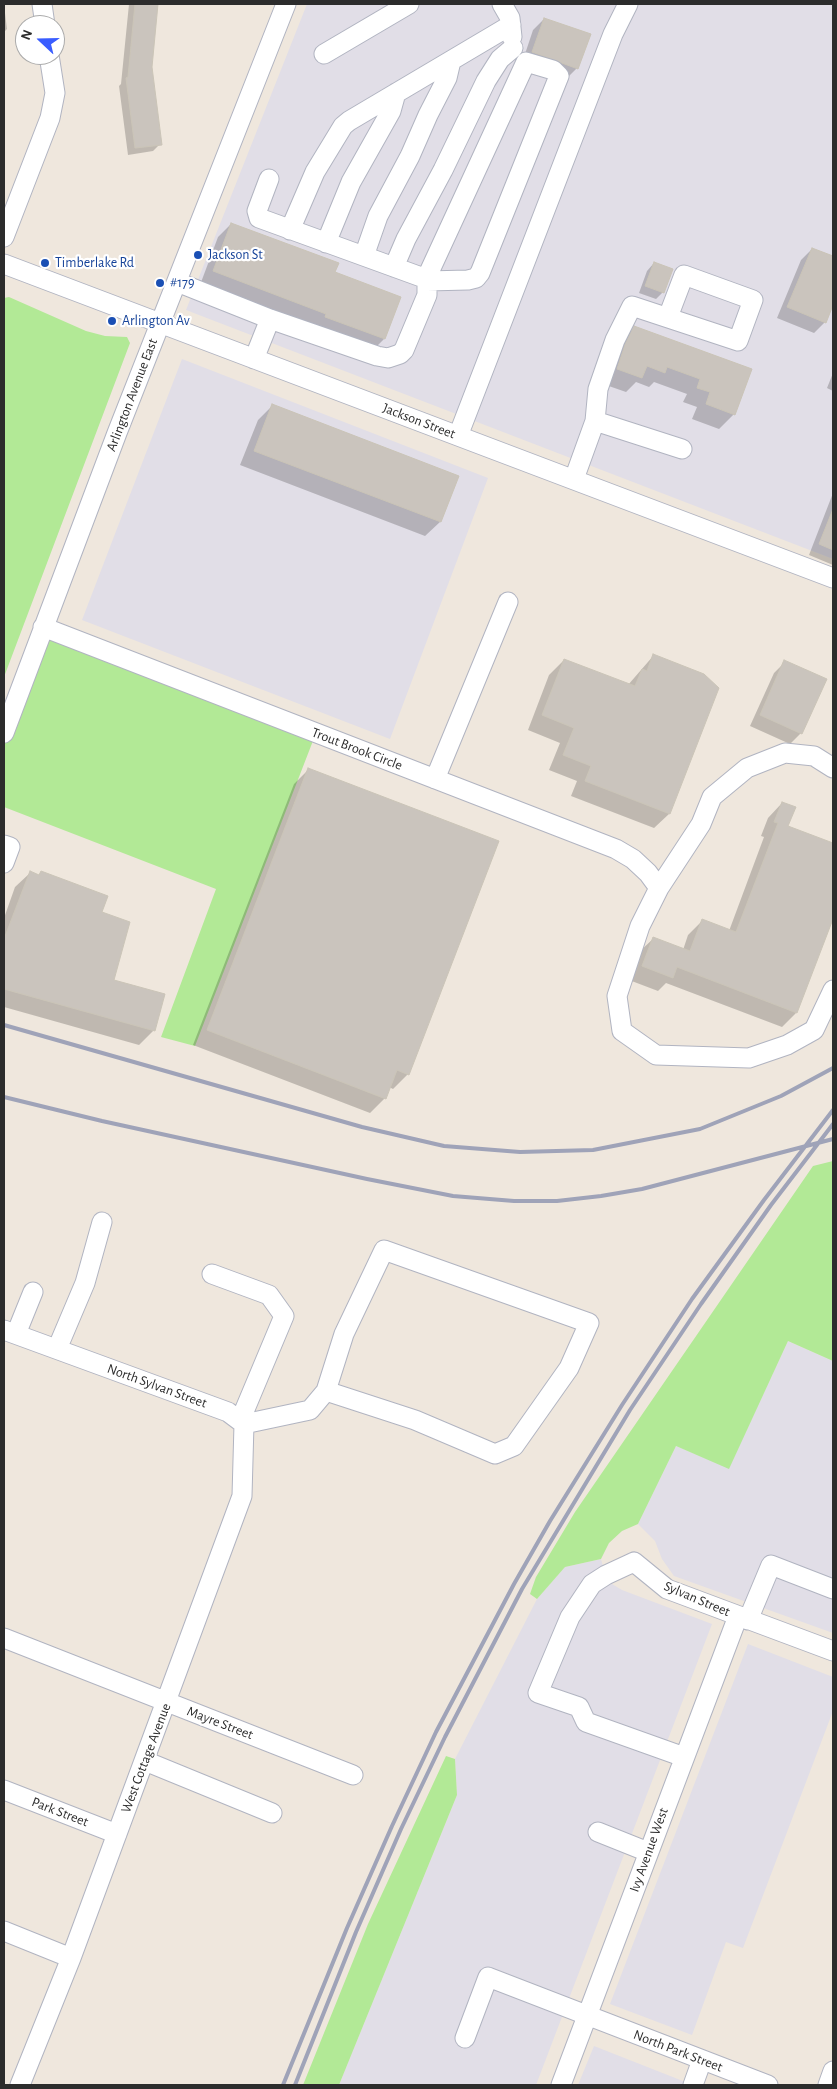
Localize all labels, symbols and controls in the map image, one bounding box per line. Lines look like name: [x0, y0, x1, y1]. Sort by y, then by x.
north arrow: [15, 15, 65, 65]
text: N: [19, 28, 35, 42]
place label: Jackson St: [208, 247, 263, 263]
marker: Jackson St: [192, 249, 204, 261]
place label: Timberlake Rd: [55, 255, 134, 271]
marker: Timberlake Rd: [39, 257, 51, 269]
place label: #179: [170, 275, 194, 291]
marker: #179: [154, 277, 166, 289]
place label: Arlington Av: [122, 313, 190, 329]
marker: Arlington Av: [106, 315, 118, 327]
street label: Arlington Avenue East: [103, 336, 161, 454]
street label: Jackson Street: [380, 399, 458, 443]
street label: Trout Brook Circle: [309, 724, 405, 774]
street label: North Sylvan Street: [105, 1360, 209, 1412]
street label: Sylvan Street: [661, 1578, 733, 1620]
street label: West Cottage Avenue: [117, 1701, 175, 1815]
street label: Mayre Street: [185, 1703, 255, 1743]
street label: Park Street: [29, 1794, 91, 1830]
street label: Ivy Avenue West: [626, 1805, 672, 1895]
street label: North Park Street: [631, 2026, 725, 2076]

